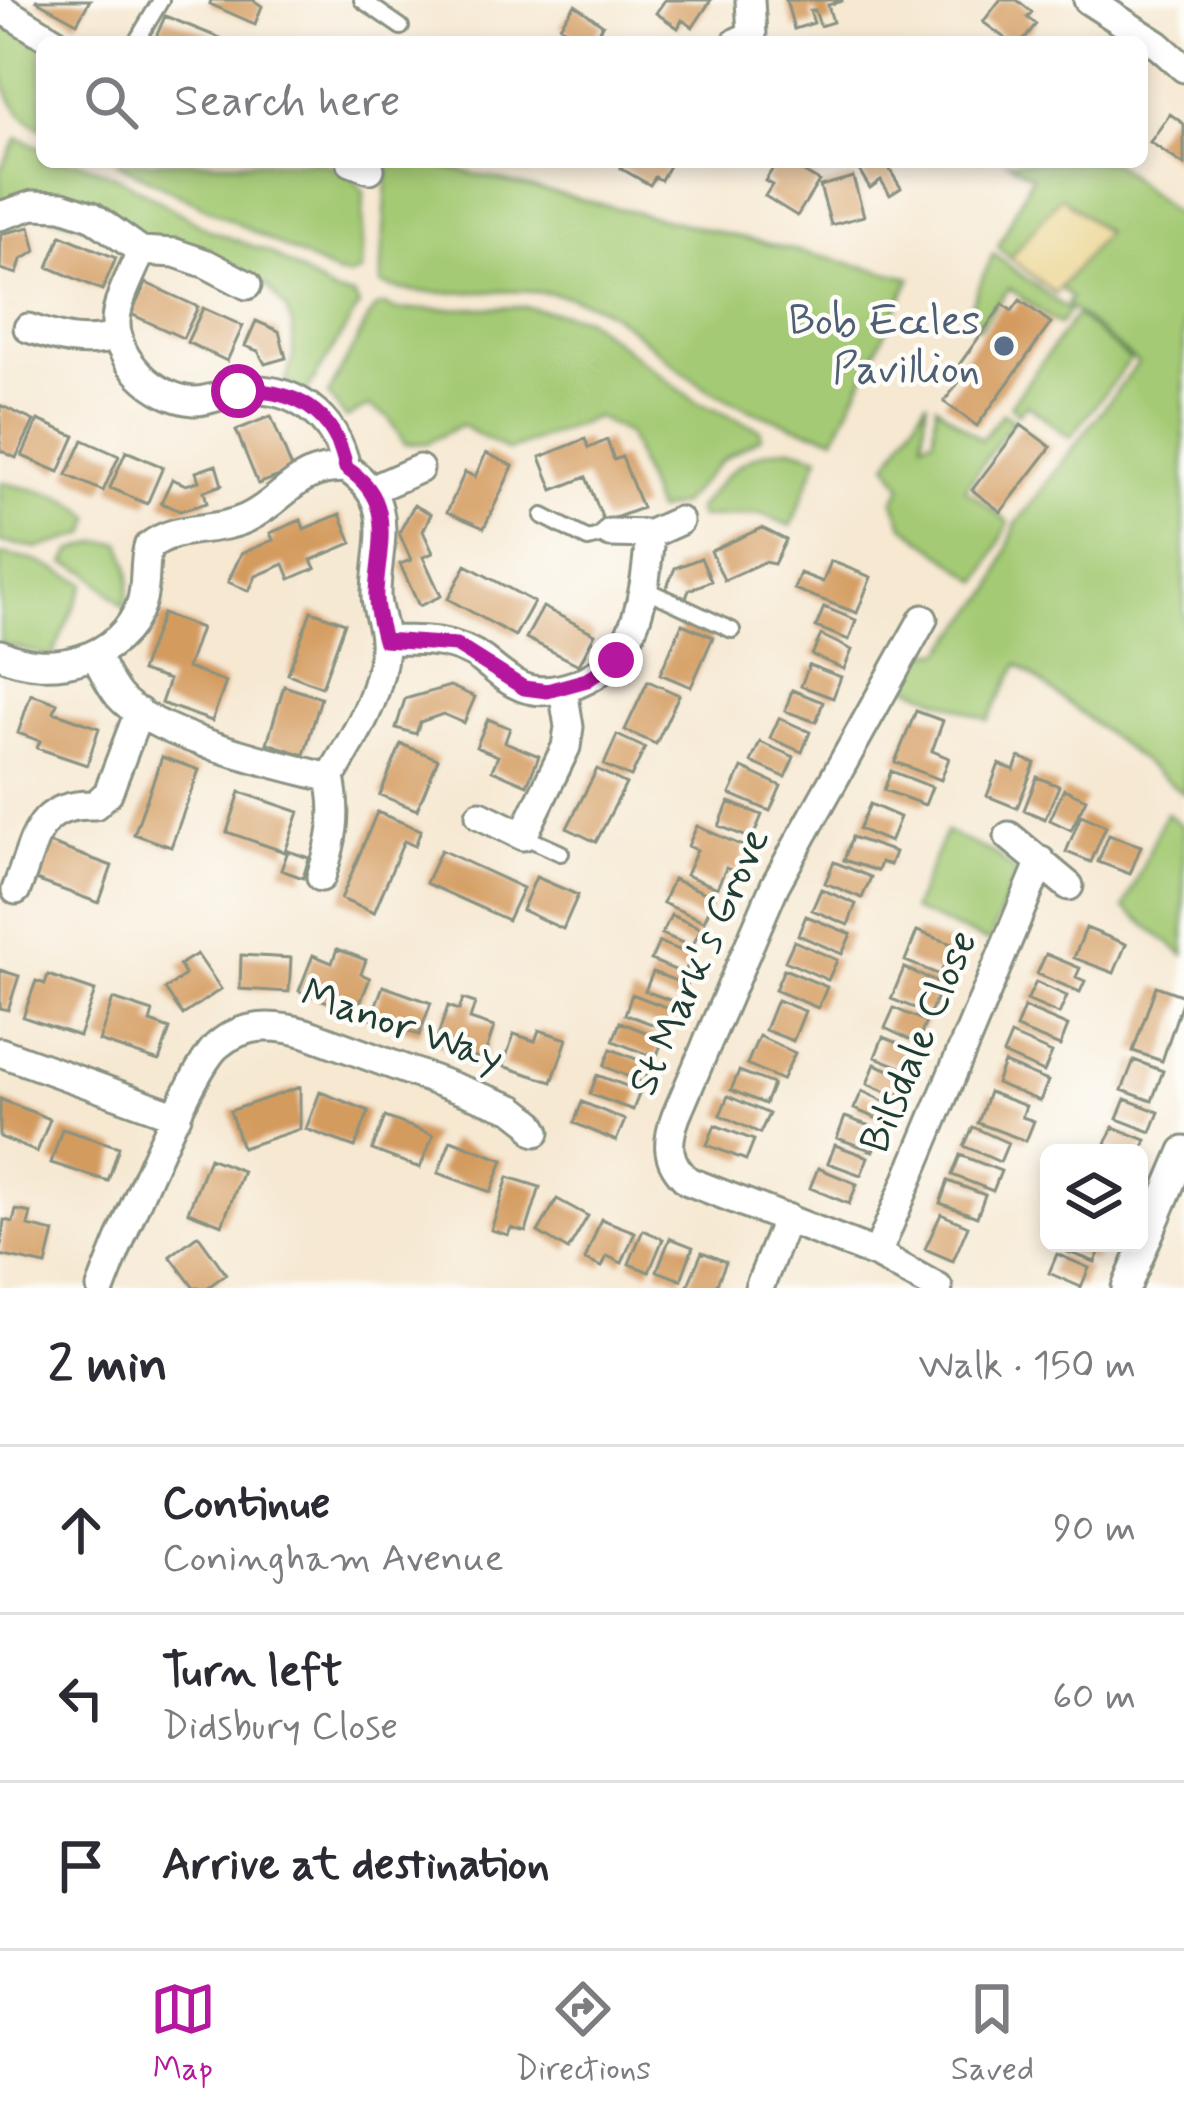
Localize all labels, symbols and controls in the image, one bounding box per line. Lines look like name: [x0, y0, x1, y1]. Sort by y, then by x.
search box: [36, 36, 1148, 168]
icon: search: [78, 69, 144, 135]
text: Search here: [174, 73, 401, 132]
place label: Bob Eccles Pavillion: [788, 295, 980, 398]
marker: Bob Eccles Pavillion: [991, 333, 1017, 359]
route start: [211, 364, 265, 418]
route end: [589, 633, 643, 687]
street label: St Mark's Grove: [616, 819, 784, 1105]
street label: Bilsdale Close: [848, 922, 992, 1162]
street label: Manor Way: [294, 967, 510, 1087]
map controls: [1040, 1144, 1148, 1252]
button: layers: [1040, 1144, 1148, 1252]
text: 2 min: [48, 1333, 168, 1399]
text: Walk · 150 m: [918, 1341, 1136, 1392]
text: Continue: [162, 1475, 330, 1534]
icon: ahead: [48, 1497, 114, 1563]
text: 90 m: [1053, 1504, 1136, 1555]
text: Coningham Avenue: [162, 1534, 504, 1585]
text: Turn left: [162, 1643, 342, 1702]
icon: left: [48, 1665, 114, 1731]
text: 60 m: [1052, 1672, 1136, 1723]
text: Didsbury Close: [162, 1702, 398, 1753]
icon: arrive: [48, 1833, 114, 1899]
text: Arrive at destination: [162, 1836, 550, 1895]
tab: Map: [150, 1976, 216, 2092]
tab: Directions: [515, 1976, 651, 2092]
tab: Saved: [951, 1976, 1034, 2092]

